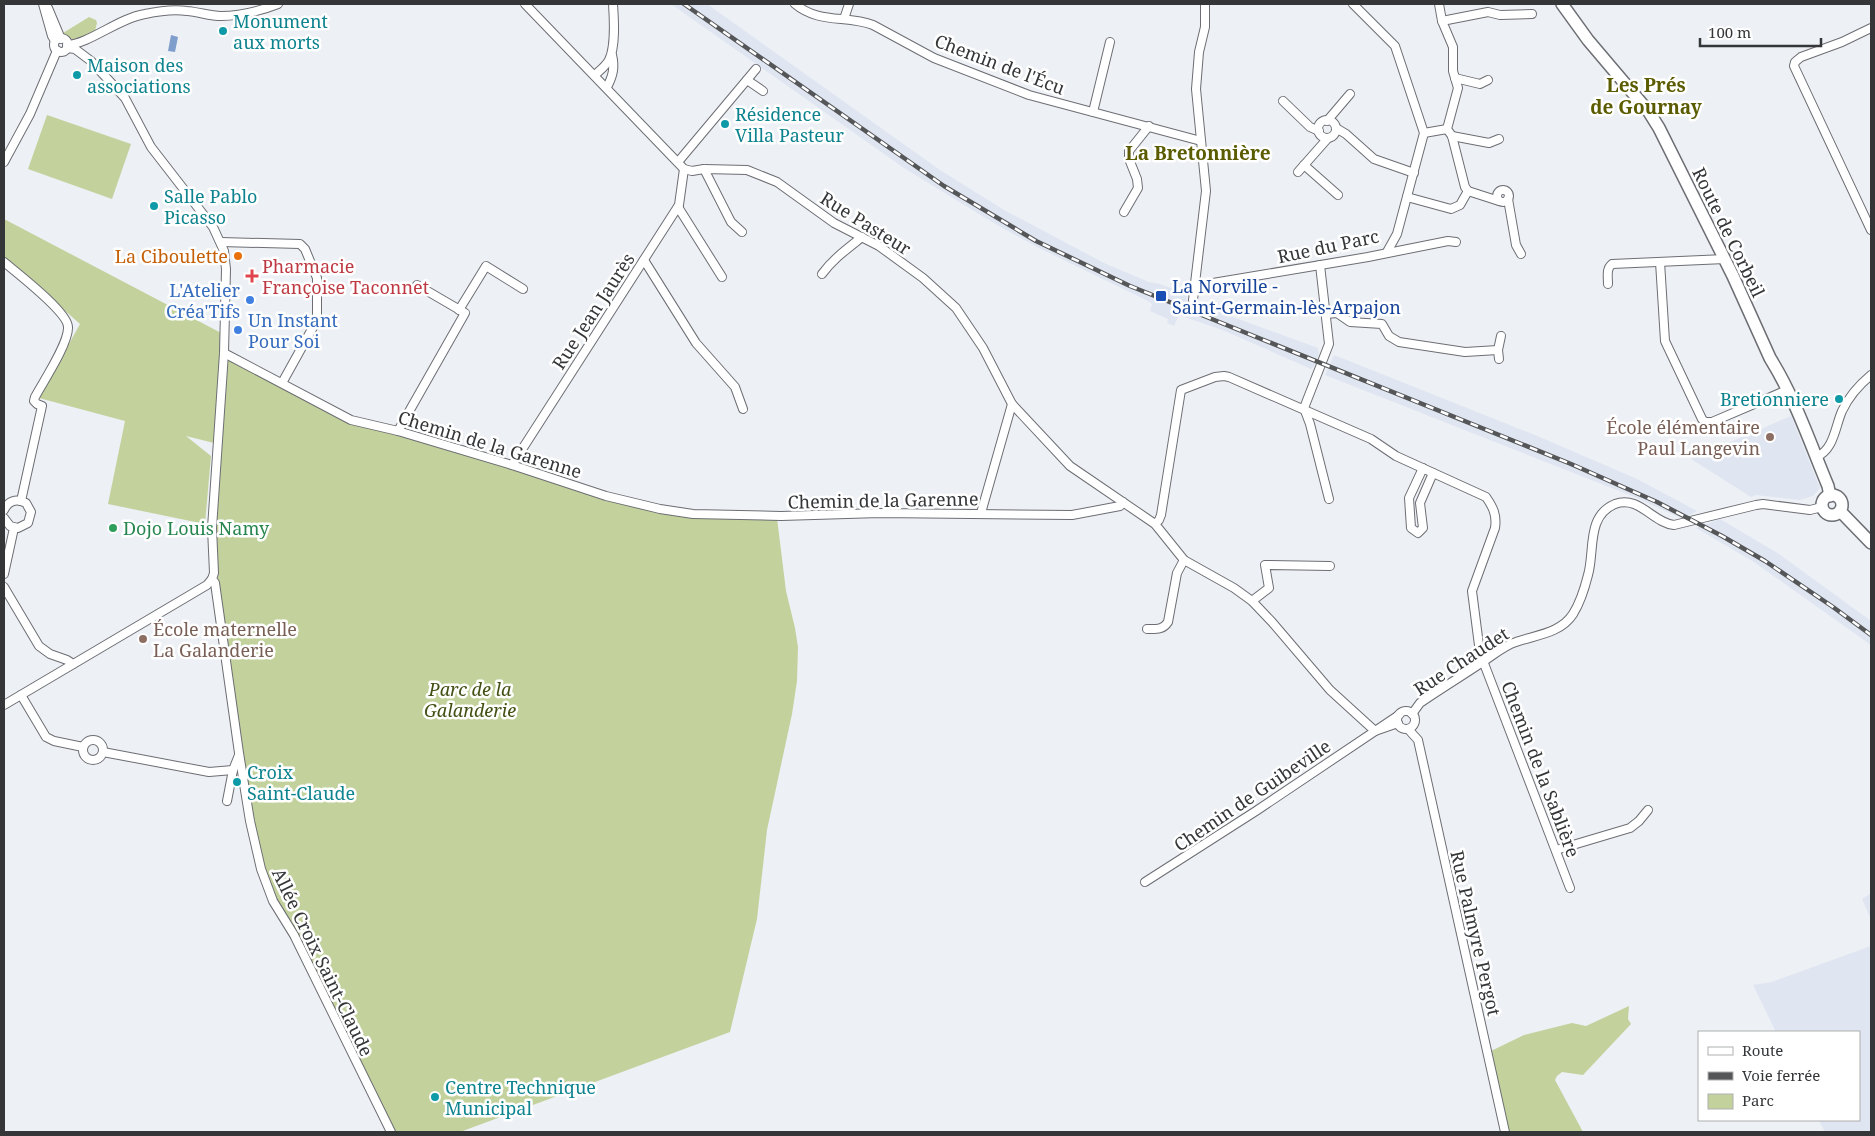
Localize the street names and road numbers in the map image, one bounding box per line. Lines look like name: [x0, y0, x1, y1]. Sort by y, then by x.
street label: Chemin de l'Écu: [931, 28, 1069, 100]
street label: Route de Corbeil: [1687, 163, 1771, 301]
street label: Rue Pasteur: [816, 186, 916, 261]
street label: Rue du Parc: [1275, 224, 1381, 268]
street label: Rue Jean Jaurès: [546, 248, 640, 374]
street label: Chemin de la Garenne: [395, 405, 585, 483]
street label: Chemin de la Garenne: [787, 486, 979, 514]
street label: Rue Chaudet: [1409, 621, 1513, 701]
street label: Chemin de la Sablière: [1496, 677, 1586, 861]
street label: Chemin de Guibeville: [1169, 734, 1335, 856]
street label: Rue Palmyre Pergot: [1445, 848, 1507, 1018]
street label: Allée Croix Saint-Claude: [267, 864, 379, 1060]

